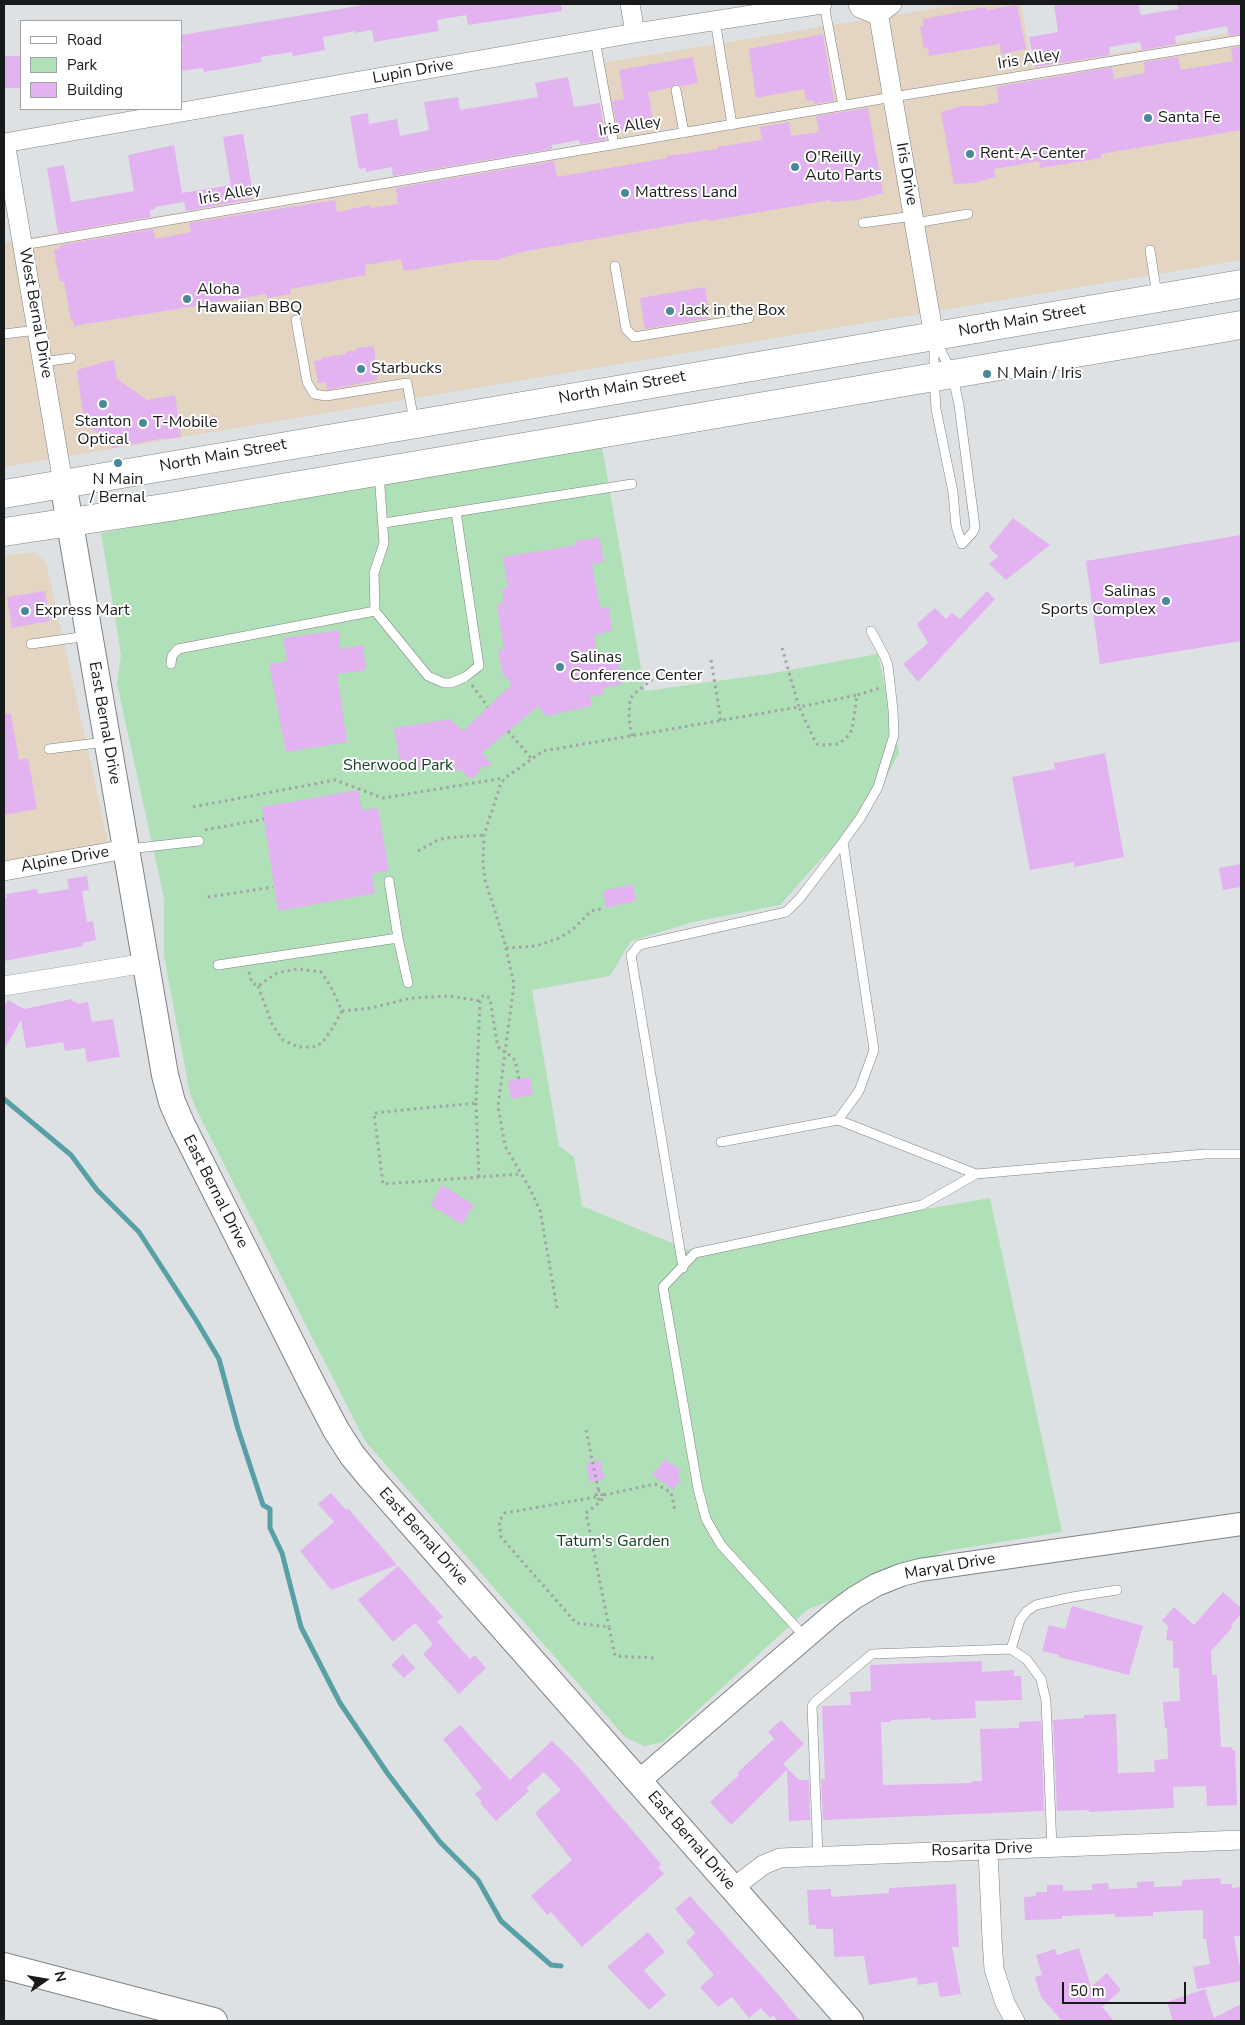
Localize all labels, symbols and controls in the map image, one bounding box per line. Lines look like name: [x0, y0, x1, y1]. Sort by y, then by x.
legend: [20, 20, 182, 110]
text: Road: [67, 30, 102, 50]
street label: Iris Alley: [996, 46, 1062, 74]
text: Park: [67, 55, 97, 75]
street label: Lupin Drive: [371, 55, 455, 89]
text: Building: [67, 80, 123, 100]
place label: Santa Fe: [1158, 108, 1221, 128]
marker: Santa Fe: [1142, 112, 1154, 124]
street label: Iris Alley: [597, 113, 663, 141]
street label: Iris Drive: [891, 141, 921, 207]
place label: Rent-A-Center: [980, 144, 1086, 164]
place label: O'Reilly Auto Parts: [805, 148, 882, 186]
marker: Rent-A-Center: [964, 148, 976, 160]
marker: O'Reilly Auto Parts: [789, 161, 801, 173]
street label: Iris Alley: [197, 180, 263, 210]
place label: Mattress Land: [635, 183, 737, 203]
marker: Mattress Land: [619, 187, 631, 199]
street label: West Bernal Drive: [14, 246, 56, 380]
place label: Aloha Hawaiian BBQ: [197, 280, 302, 318]
marker: Aloha Hawaiian BBQ: [181, 293, 193, 305]
street label: North Main Street: [957, 300, 1087, 342]
place label: Jack in the Box: [680, 301, 785, 321]
marker: Jack in the Box: [664, 305, 676, 317]
place label: Starbucks: [371, 359, 442, 379]
marker: Starbucks: [355, 363, 367, 375]
place label: N Main / Iris: [997, 364, 1082, 384]
street label: North Main Street: [557, 367, 687, 409]
marker: N Main / Iris: [981, 368, 993, 380]
marker: Stanton Optical: [97, 398, 109, 410]
place label: Stanton Optical: [75, 412, 131, 450]
place label: T-Mobile: [153, 413, 217, 433]
marker: T-Mobile: [137, 417, 149, 429]
street label: North Main Street: [158, 435, 288, 477]
marker: N Main / Bernal: [112, 457, 124, 469]
place label: N Main / Bernal: [90, 470, 146, 508]
place label: Salinas Sports Complex: [1041, 582, 1156, 620]
marker: Salinas Sports Complex: [1160, 595, 1172, 607]
place label: Express Mart: [35, 601, 130, 621]
marker: Express Mart: [19, 605, 31, 617]
place label: Salinas Conference Center: [570, 648, 702, 686]
street label: East Bernal Drive: [84, 660, 124, 786]
marker: Salinas Conference Center: [554, 661, 566, 673]
park label: Sherwood Park: [343, 756, 453, 776]
street label: Alpine Drive: [19, 843, 111, 877]
street label: East Bernal Drive: [178, 1132, 252, 1252]
street label: East Bernal Drive: [374, 1484, 472, 1590]
park label: Tatum's Garden: [556, 1532, 670, 1552]
street label: Maryal Drive: [903, 1550, 997, 1584]
street label: East Bernal Drive: [643, 1788, 739, 1894]
street label: Rosarita Drive: [931, 1839, 1033, 1861]
north arrow: [20, 1955, 70, 2005]
text: N: [50, 1969, 71, 1984]
scale bar: [1065, 1972, 1189, 2004]
text: 50 m: [1070, 1981, 1105, 2001]

